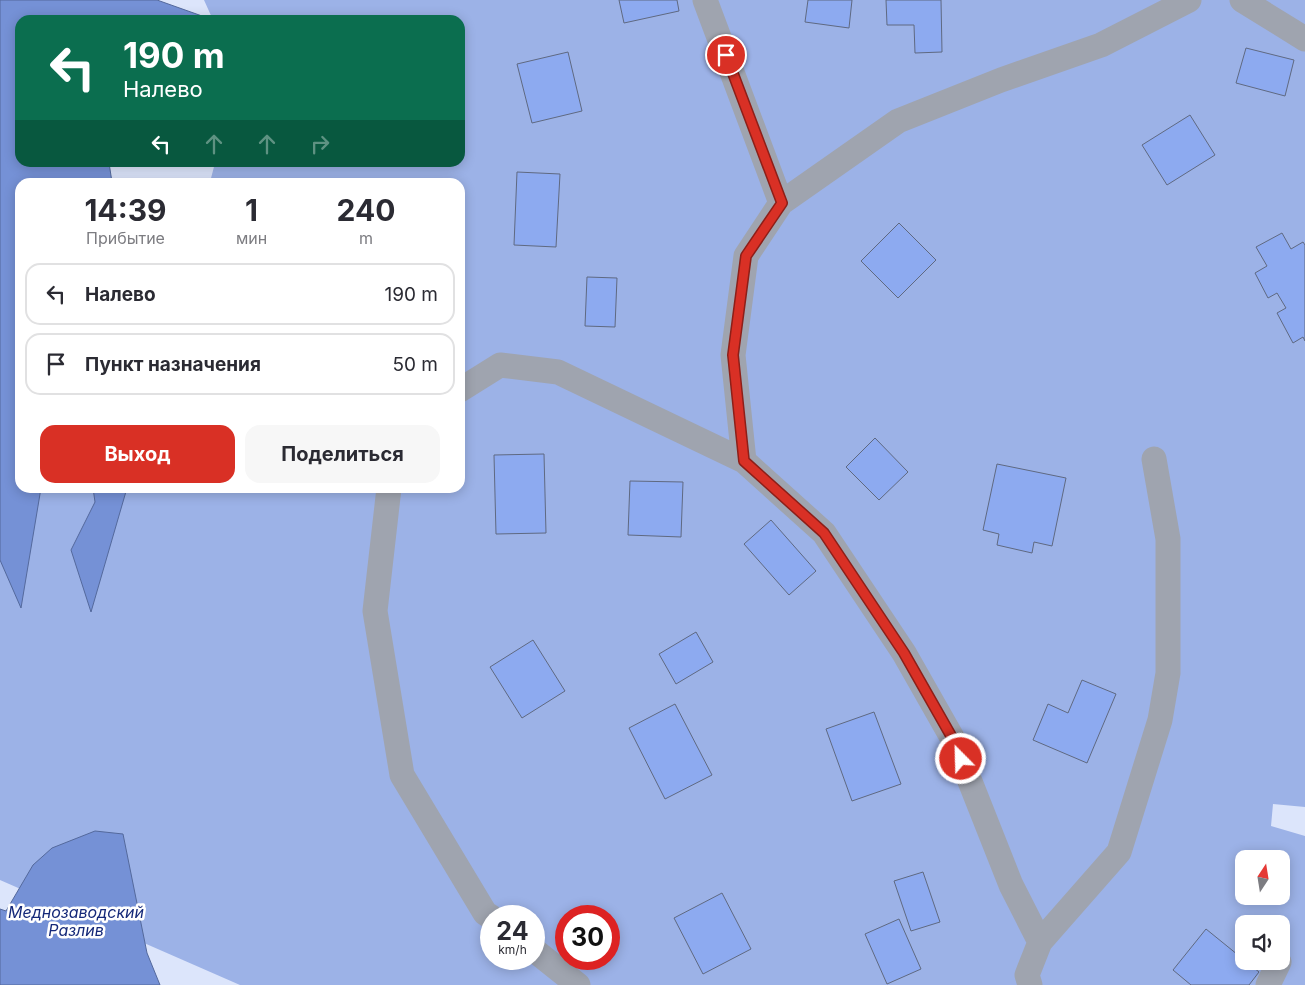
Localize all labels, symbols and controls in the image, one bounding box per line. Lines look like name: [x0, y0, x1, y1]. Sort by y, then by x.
text: 190 m: [123, 34, 225, 76]
pin: [705, 34, 747, 76]
icon: left: [40, 35, 105, 100]
icon: arrive: [712, 41, 740, 69]
text: Налево: [123, 76, 203, 102]
icon: left: [147, 130, 175, 158]
icon: ahead: [200, 130, 228, 158]
icon: ahead: [253, 130, 281, 158]
icon: right: [306, 130, 334, 158]
text: 14:39: [84, 192, 167, 228]
text: 1: [245, 192, 258, 228]
text: 240: [337, 192, 396, 228]
text: Прибытие: [86, 228, 165, 248]
text: мин: [236, 228, 267, 248]
text: m: [359, 228, 373, 248]
icon: left: [42, 280, 70, 308]
text: Налево: [85, 283, 156, 306]
text: 190 m: [385, 283, 438, 306]
icon: arrive: [42, 350, 70, 378]
text: Пункт назначения: [85, 353, 261, 376]
text: 50 m: [392, 353, 438, 376]
button: Выход: [40, 425, 235, 483]
button: Поделиться: [245, 425, 440, 483]
position arrow: [934, 732, 986, 784]
north arrow: [1235, 850, 1290, 905]
map controls: [1235, 850, 1290, 970]
water label: Меднозаводский Разлив: [8, 902, 144, 940]
speed limit sign: 30: [555, 905, 620, 970]
button: sound: [1235, 915, 1290, 970]
text: 24: [496, 916, 529, 946]
text: km/h: [498, 942, 527, 957]

